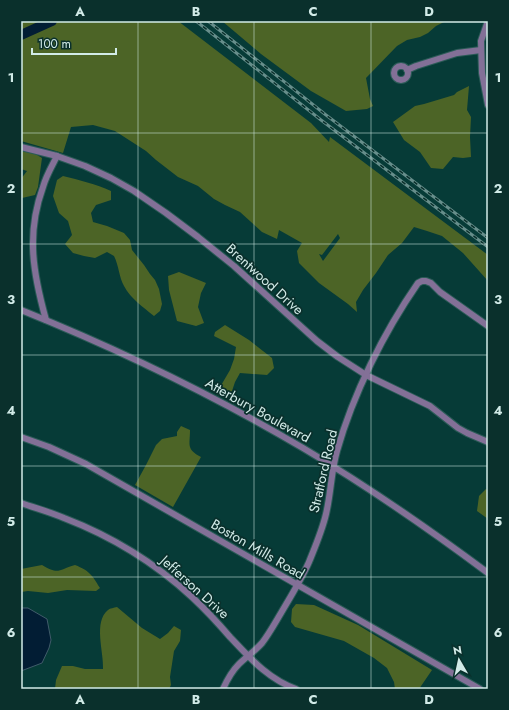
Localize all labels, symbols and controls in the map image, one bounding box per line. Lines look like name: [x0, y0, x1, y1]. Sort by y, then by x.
text: A: [74, 2, 85, 21]
text: B: [192, 2, 201, 21]
text: C: [308, 2, 318, 21]
text: D: [424, 2, 434, 21]
scale bar: [32, 30, 116, 56]
text: 100 m: [38, 35, 71, 53]
text: 1: [8, 68, 14, 87]
text: 1: [495, 68, 501, 87]
text: 2: [7, 179, 15, 198]
text: 2: [494, 179, 502, 198]
street label: Brentwood Drive: [222, 239, 308, 319]
text: 3: [7, 290, 15, 309]
text: 3: [494, 290, 502, 309]
street label: Atterbury Boulevard: [202, 373, 314, 447]
text: 4: [6, 401, 16, 420]
text: 4: [493, 401, 503, 420]
street label: Stratford Road: [304, 427, 342, 515]
text: 5: [7, 512, 15, 531]
text: 5: [494, 512, 502, 531]
street label: Boston Mills Road: [207, 514, 309, 584]
street label: Jefferson Drive: [155, 549, 234, 623]
text: 6: [7, 623, 16, 642]
text: 6: [494, 623, 503, 642]
north arrow: [439, 640, 479, 680]
text: N: [452, 642, 463, 659]
text: A: [74, 690, 85, 709]
text: B: [192, 690, 201, 709]
text: C: [308, 690, 318, 709]
text: D: [424, 690, 434, 709]

